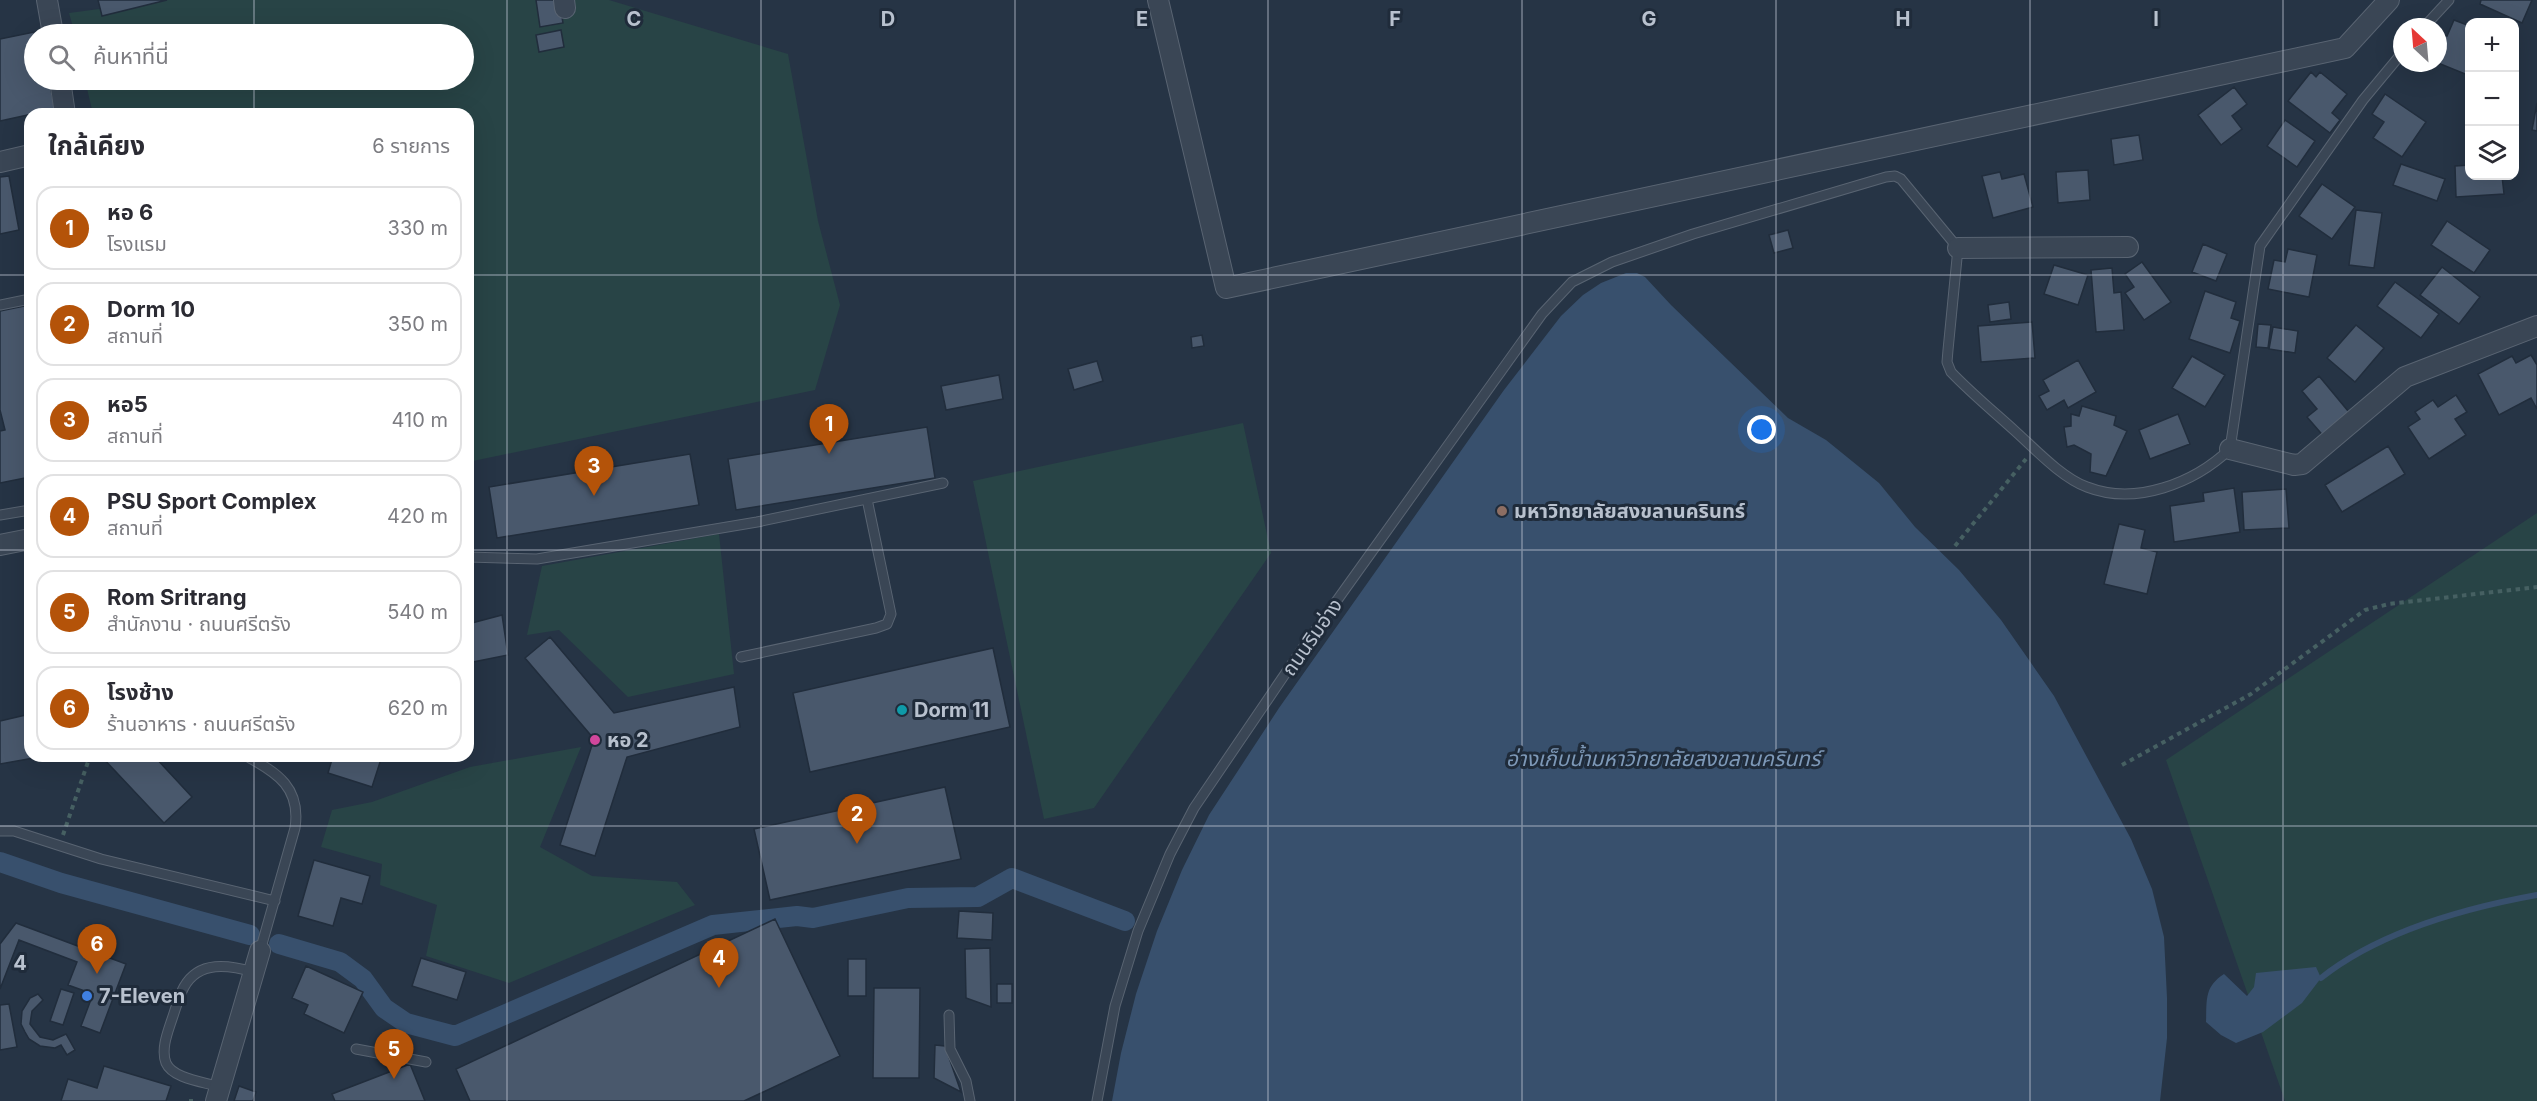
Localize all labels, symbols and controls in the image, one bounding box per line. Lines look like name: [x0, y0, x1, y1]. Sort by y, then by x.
text: C: [627, 7, 641, 31]
text: D: [881, 7, 895, 31]
text: E: [1136, 7, 1148, 31]
text: F: [1389, 7, 1401, 31]
text: G: [1641, 7, 1657, 31]
text: H: [1896, 7, 1910, 31]
text: I: [2153, 7, 2159, 31]
north arrow: [2393, 18, 2447, 72]
map controls: [2465, 18, 2519, 180]
button: +: [2465, 18, 2519, 72]
search box: [24, 24, 474, 90]
icon: search: [45, 41, 78, 74]
text: ค้นหาที่นี่: [93, 43, 169, 69]
button: −: [2465, 72, 2519, 126]
button: layers: [2465, 126, 2519, 180]
text: ใกล้เคียง: [48, 130, 145, 161]
text: 6 รายการ: [372, 134, 450, 158]
text: หอ 6: [107, 199, 153, 225]
text: 1: [65, 216, 74, 240]
text: 330 m: [388, 216, 448, 240]
text: โรงแรม: [107, 232, 167, 256]
text: Dorm 10: [107, 296, 195, 322]
text: 2: [63, 312, 76, 336]
text: 350 m: [388, 312, 448, 336]
text: สถานที่: [107, 324, 163, 348]
text: หอ5: [107, 391, 148, 417]
pin: 1: [810, 404, 848, 454]
text: 3: [63, 408, 76, 432]
text: 410 m: [392, 408, 448, 432]
your location: [1747, 415, 1776, 444]
text: สถานที่: [107, 424, 163, 448]
pin: 3: [574, 446, 614, 496]
text: PSU Sport Complex: [107, 488, 317, 514]
place label: มหาวิทยาลัยสงขลานครินทร์: [1514, 499, 1745, 523]
text: 4: [63, 504, 76, 528]
text: 420 m: [387, 504, 448, 528]
marker: มหาวิทยาลัยสงขลานครินทร์: [1495, 504, 1509, 518]
text: สถานที่: [107, 516, 163, 540]
text: Rom Sritrang: [107, 584, 247, 610]
street label: ถนนริมอ่าง: [1277, 594, 1347, 680]
text: 5: [63, 600, 76, 624]
text: 540 m: [387, 600, 448, 624]
text: สำนักงาน · ถนนศรีตรัง: [107, 612, 291, 636]
text: โรงช้าง: [107, 679, 174, 705]
text: 6: [63, 696, 76, 720]
text: 620 m: [388, 696, 448, 720]
place label: Dorm 11: [914, 698, 989, 722]
marker: Dorm 11: [895, 703, 909, 717]
text: ร้านอาหาร · ถนนศรีตรัง: [107, 712, 295, 736]
place label: หอ 2: [607, 728, 649, 752]
marker: หอ 2: [588, 733, 602, 747]
water label: อ่างเก็บน้ำมหาวิทยาลัยสงขลานครินทร์: [1506, 744, 1825, 771]
pin: 2: [838, 794, 876, 844]
pin: 6: [78, 924, 116, 974]
pin: 4: [700, 938, 738, 988]
text: 4: [13, 951, 27, 975]
place label: 7-Eleven: [99, 984, 185, 1008]
marker: 7-Eleven: [80, 989, 94, 1003]
pin: 5: [374, 1030, 414, 1079]

